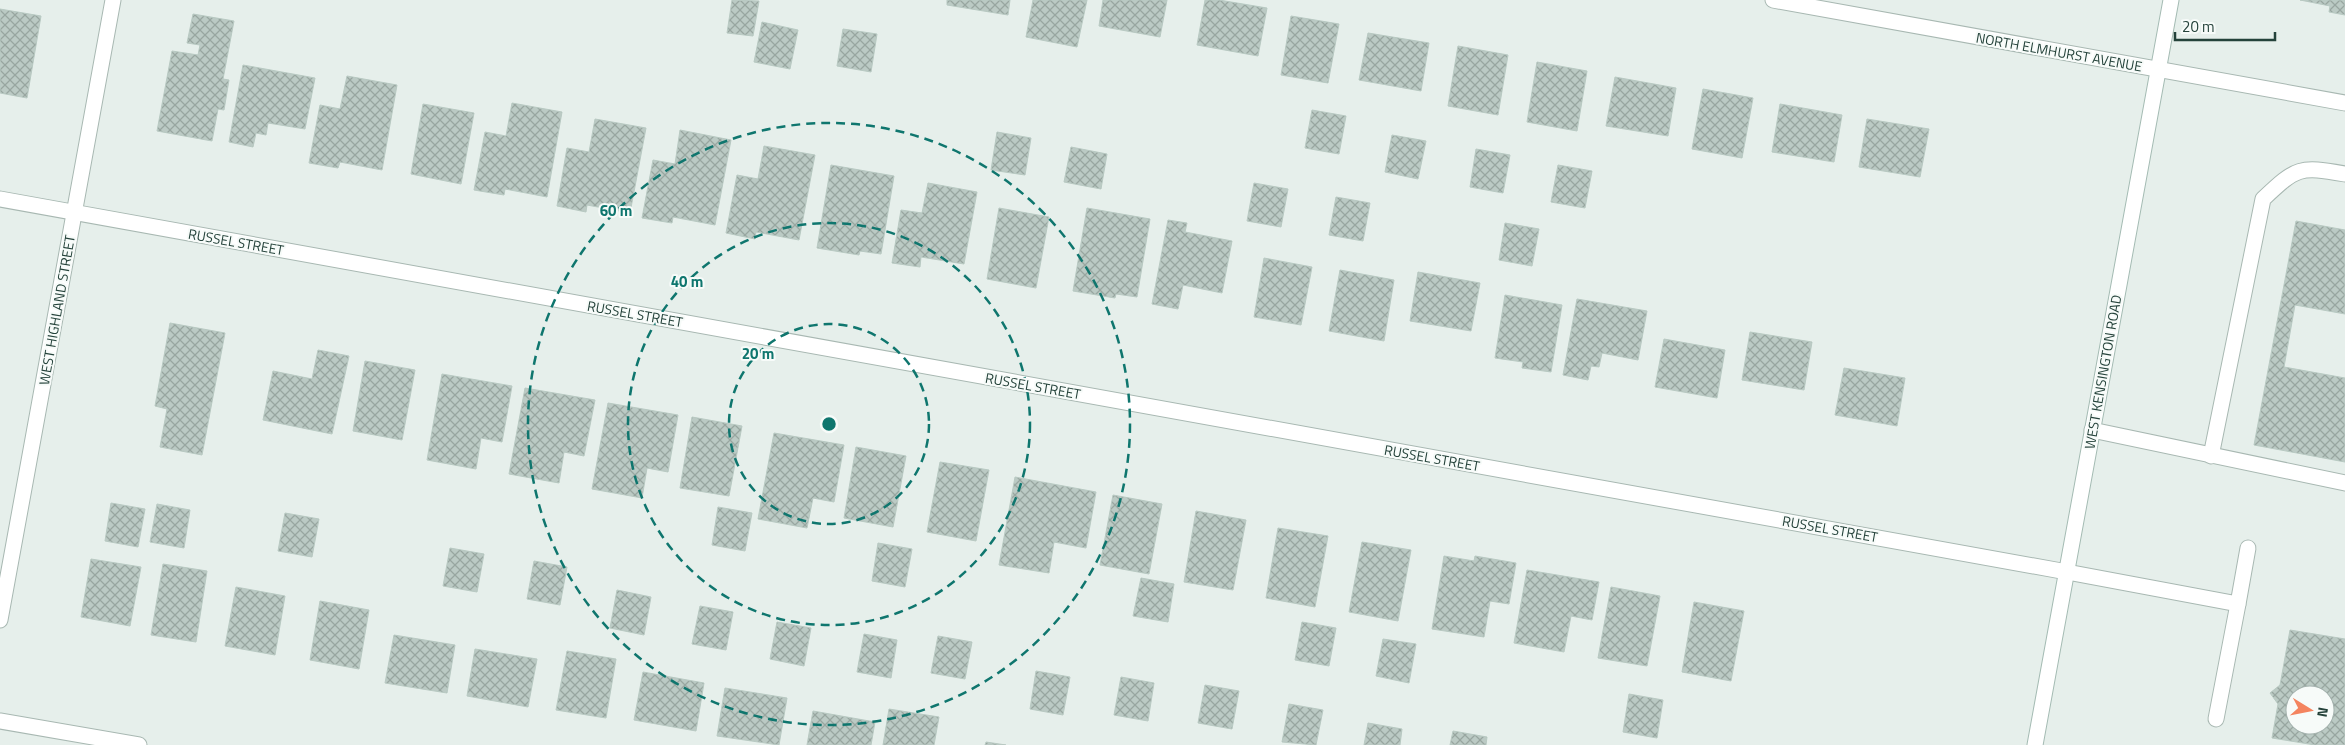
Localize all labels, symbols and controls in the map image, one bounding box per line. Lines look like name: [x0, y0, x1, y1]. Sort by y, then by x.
scale bar: [2175, 10, 2275, 42]
text: 20 m: [2182, 15, 2215, 38]
street label: NORTH ELMHURST AVENUE: [1974, 27, 2144, 77]
text: 60 m: [600, 199, 632, 222]
street label: RUSSEL STREET: [187, 223, 286, 260]
street label: WEST HIGHLAND STREET: [33, 233, 80, 387]
text: 40 m: [671, 270, 703, 293]
street label: WEST KENSINGTON ROAD: [2079, 293, 2126, 451]
street label: RUSSEL STREET: [586, 295, 685, 332]
text: 20 m: [742, 342, 774, 365]
street label: RUSSEL STREET: [984, 367, 1083, 404]
centre of rings: [820, 415, 838, 433]
street label: RUSSEL STREET: [1383, 439, 1482, 476]
street label: RUSSEL STREET: [1781, 510, 1880, 547]
north arrow: [2285, 685, 2335, 735]
text: N: [2312, 706, 2334, 719]

